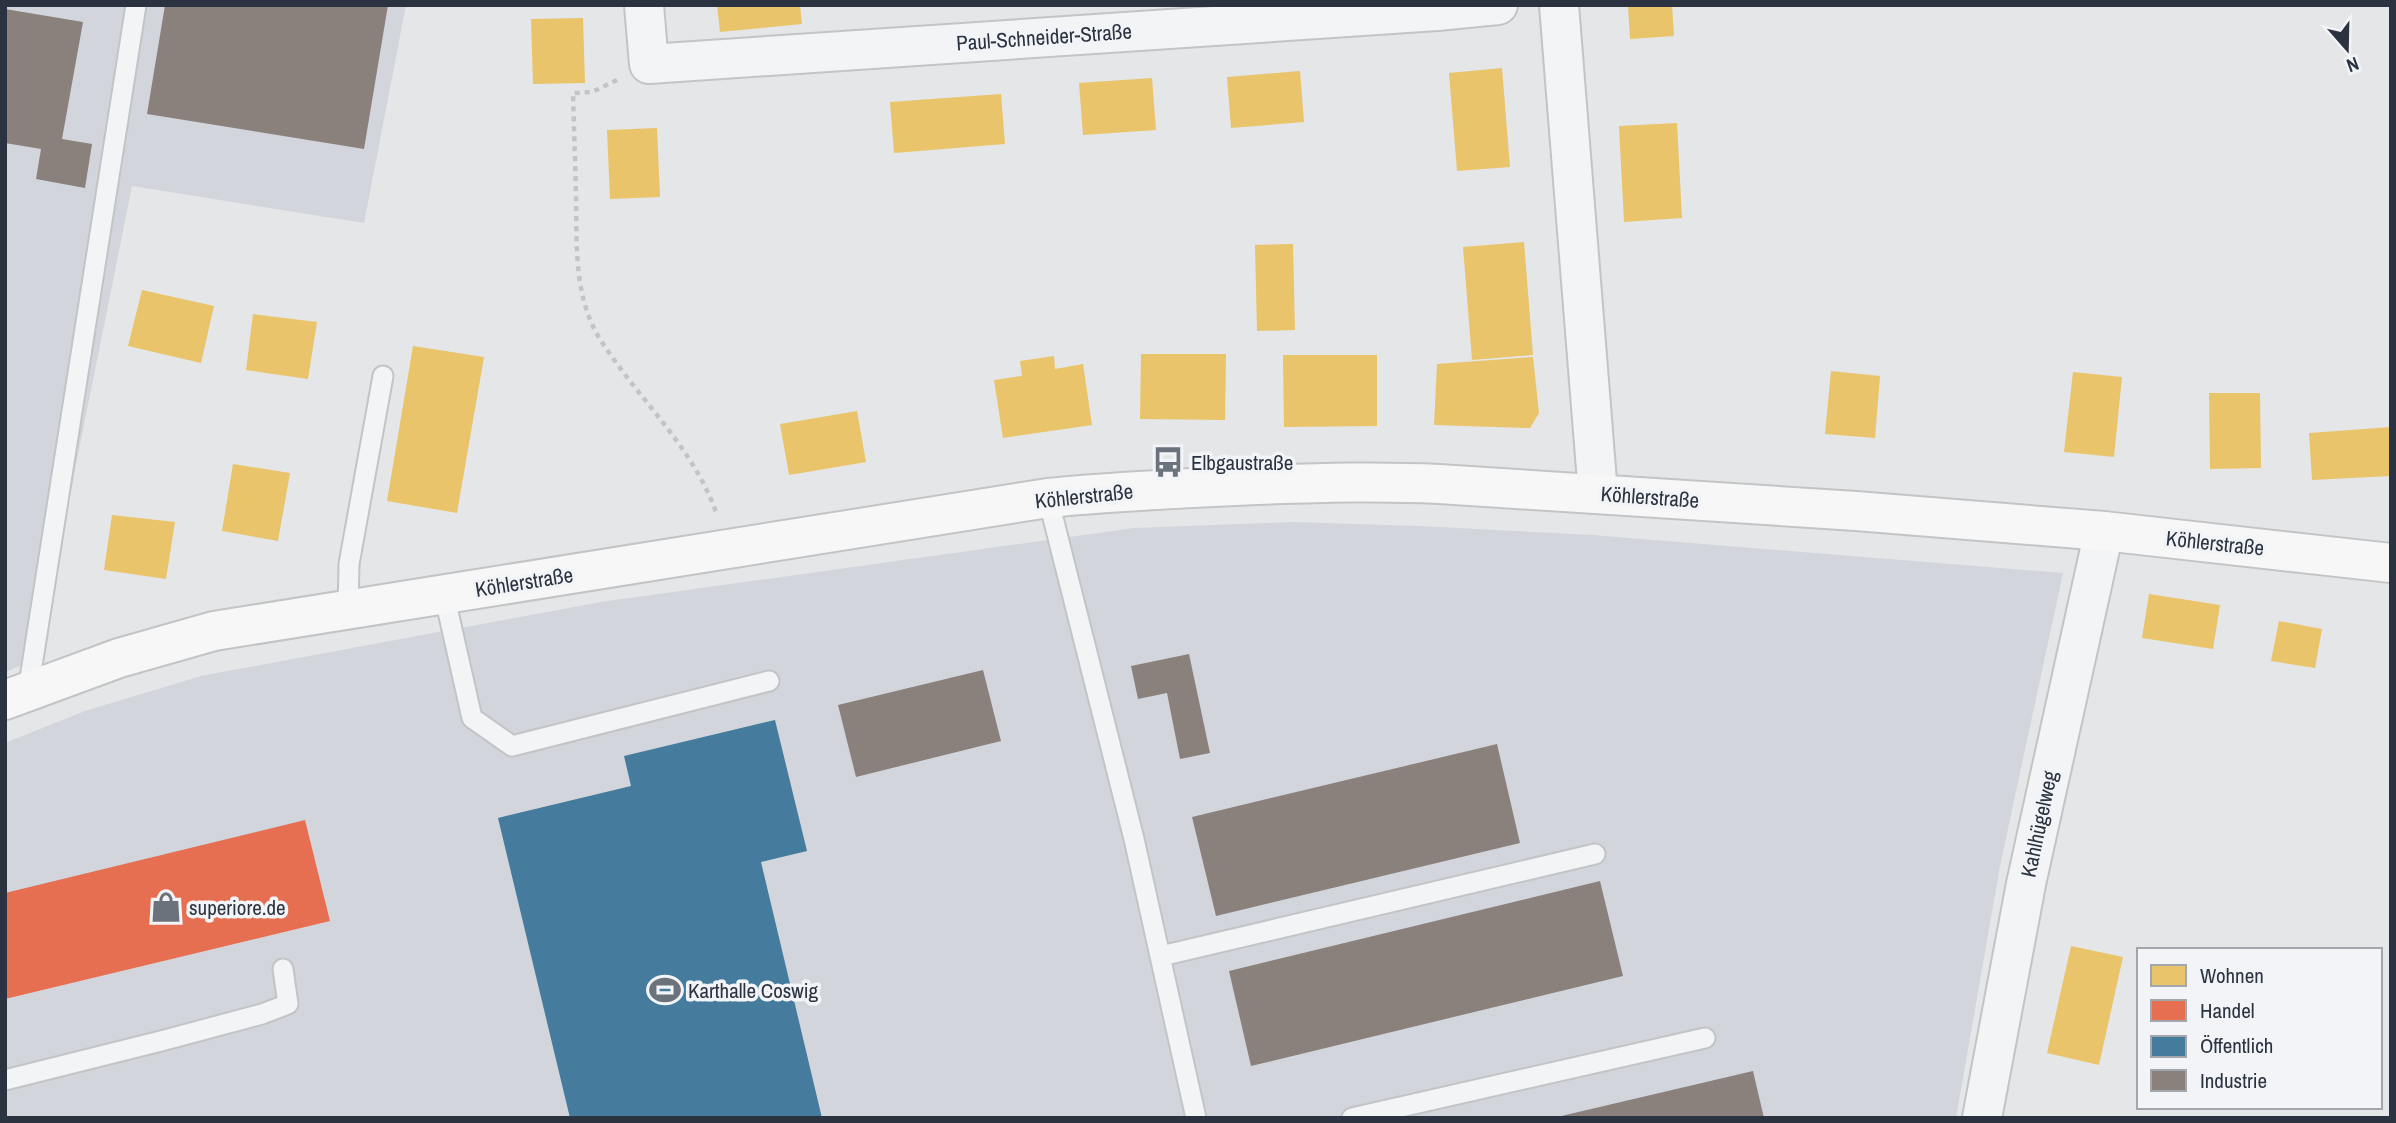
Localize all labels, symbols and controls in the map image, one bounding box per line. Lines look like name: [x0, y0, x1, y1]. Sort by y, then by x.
north arrow: [2312, 14, 2382, 84]
street label: Paul-Schneider-Straße: [955, 16, 1133, 58]
text: N: [2343, 51, 2363, 79]
bus stop icon: Elbgaustraße: [1151, 445, 1185, 479]
place label: Elbgaustraße: [1191, 448, 1293, 477]
street label: Köhlerstraße: [1033, 476, 1135, 516]
street label: Köhlerstraße: [1600, 479, 1700, 515]
street label: Köhlerstraße: [2164, 523, 2266, 563]
street label: Köhlerstraße: [473, 560, 575, 604]
street label: Kahlhügelweg: [2014, 768, 2065, 880]
shop icon: superiore.de: [149, 890, 183, 924]
place label: superiore.de: [189, 893, 286, 922]
legend: [2137, 948, 2382, 1109]
text: Wohnen: [2200, 961, 2264, 990]
sports icon: Karthalle Coswig: [648, 973, 682, 1007]
place label: Karthalle Coswig: [688, 976, 819, 1005]
text: Handel: [2200, 996, 2255, 1025]
text: Öffentlich: [2200, 1031, 2273, 1060]
text: Industrie: [2200, 1066, 2267, 1095]

